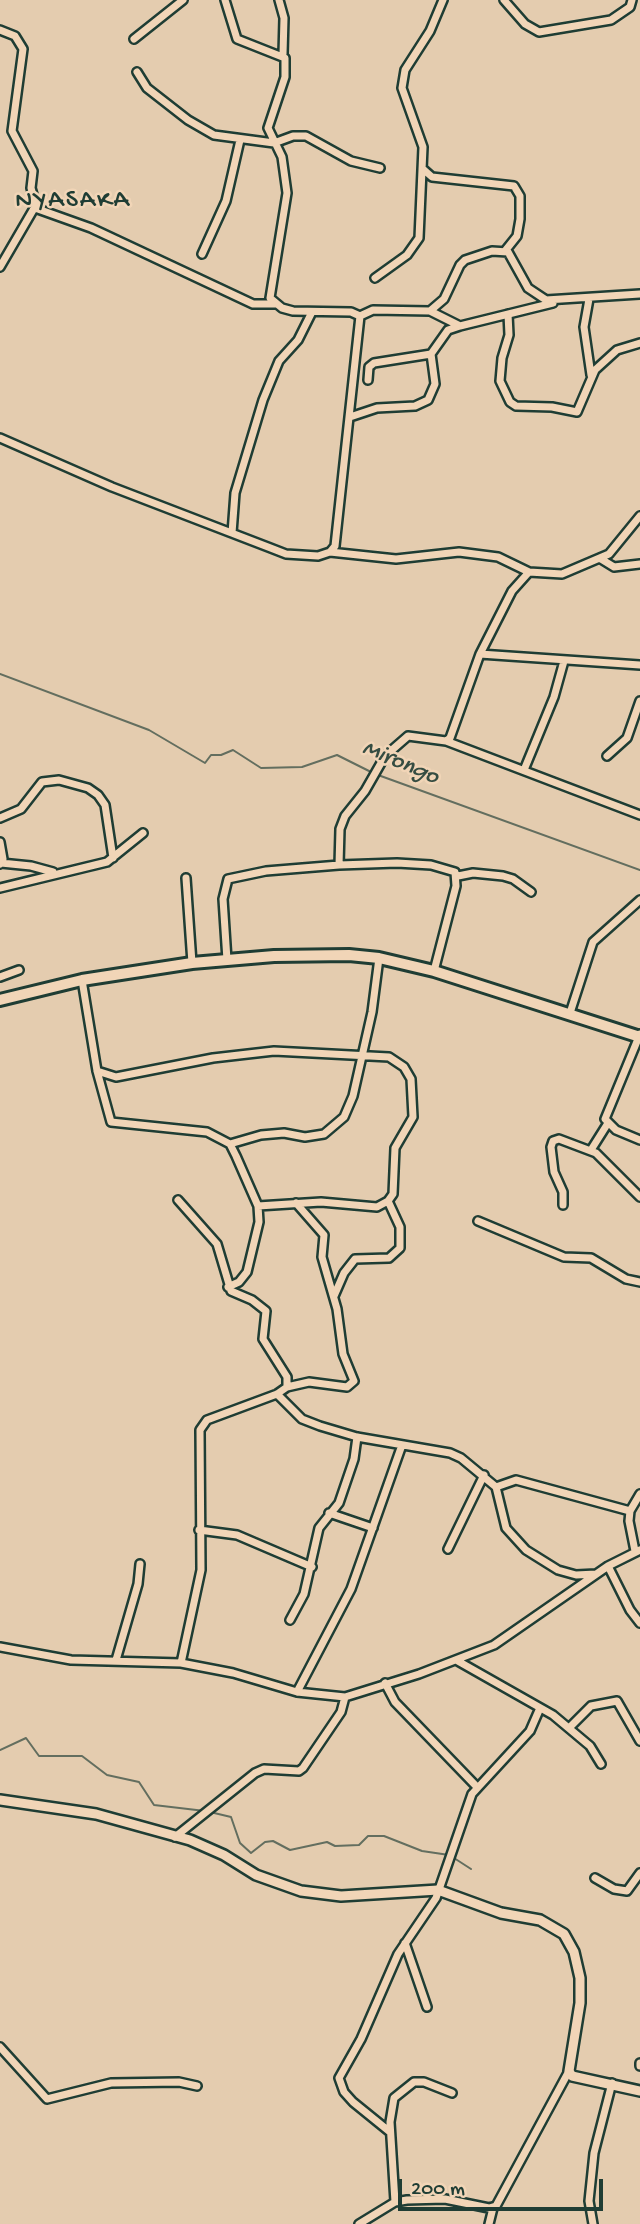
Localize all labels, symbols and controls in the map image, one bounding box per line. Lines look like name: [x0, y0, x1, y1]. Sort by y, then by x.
district label: NYASAKA: [16, 186, 130, 218]
water label: Mirongo: [357, 735, 443, 793]
scale bar: [402, 2164, 607, 2208]
text: 200 m: [411, 2178, 465, 2203]

